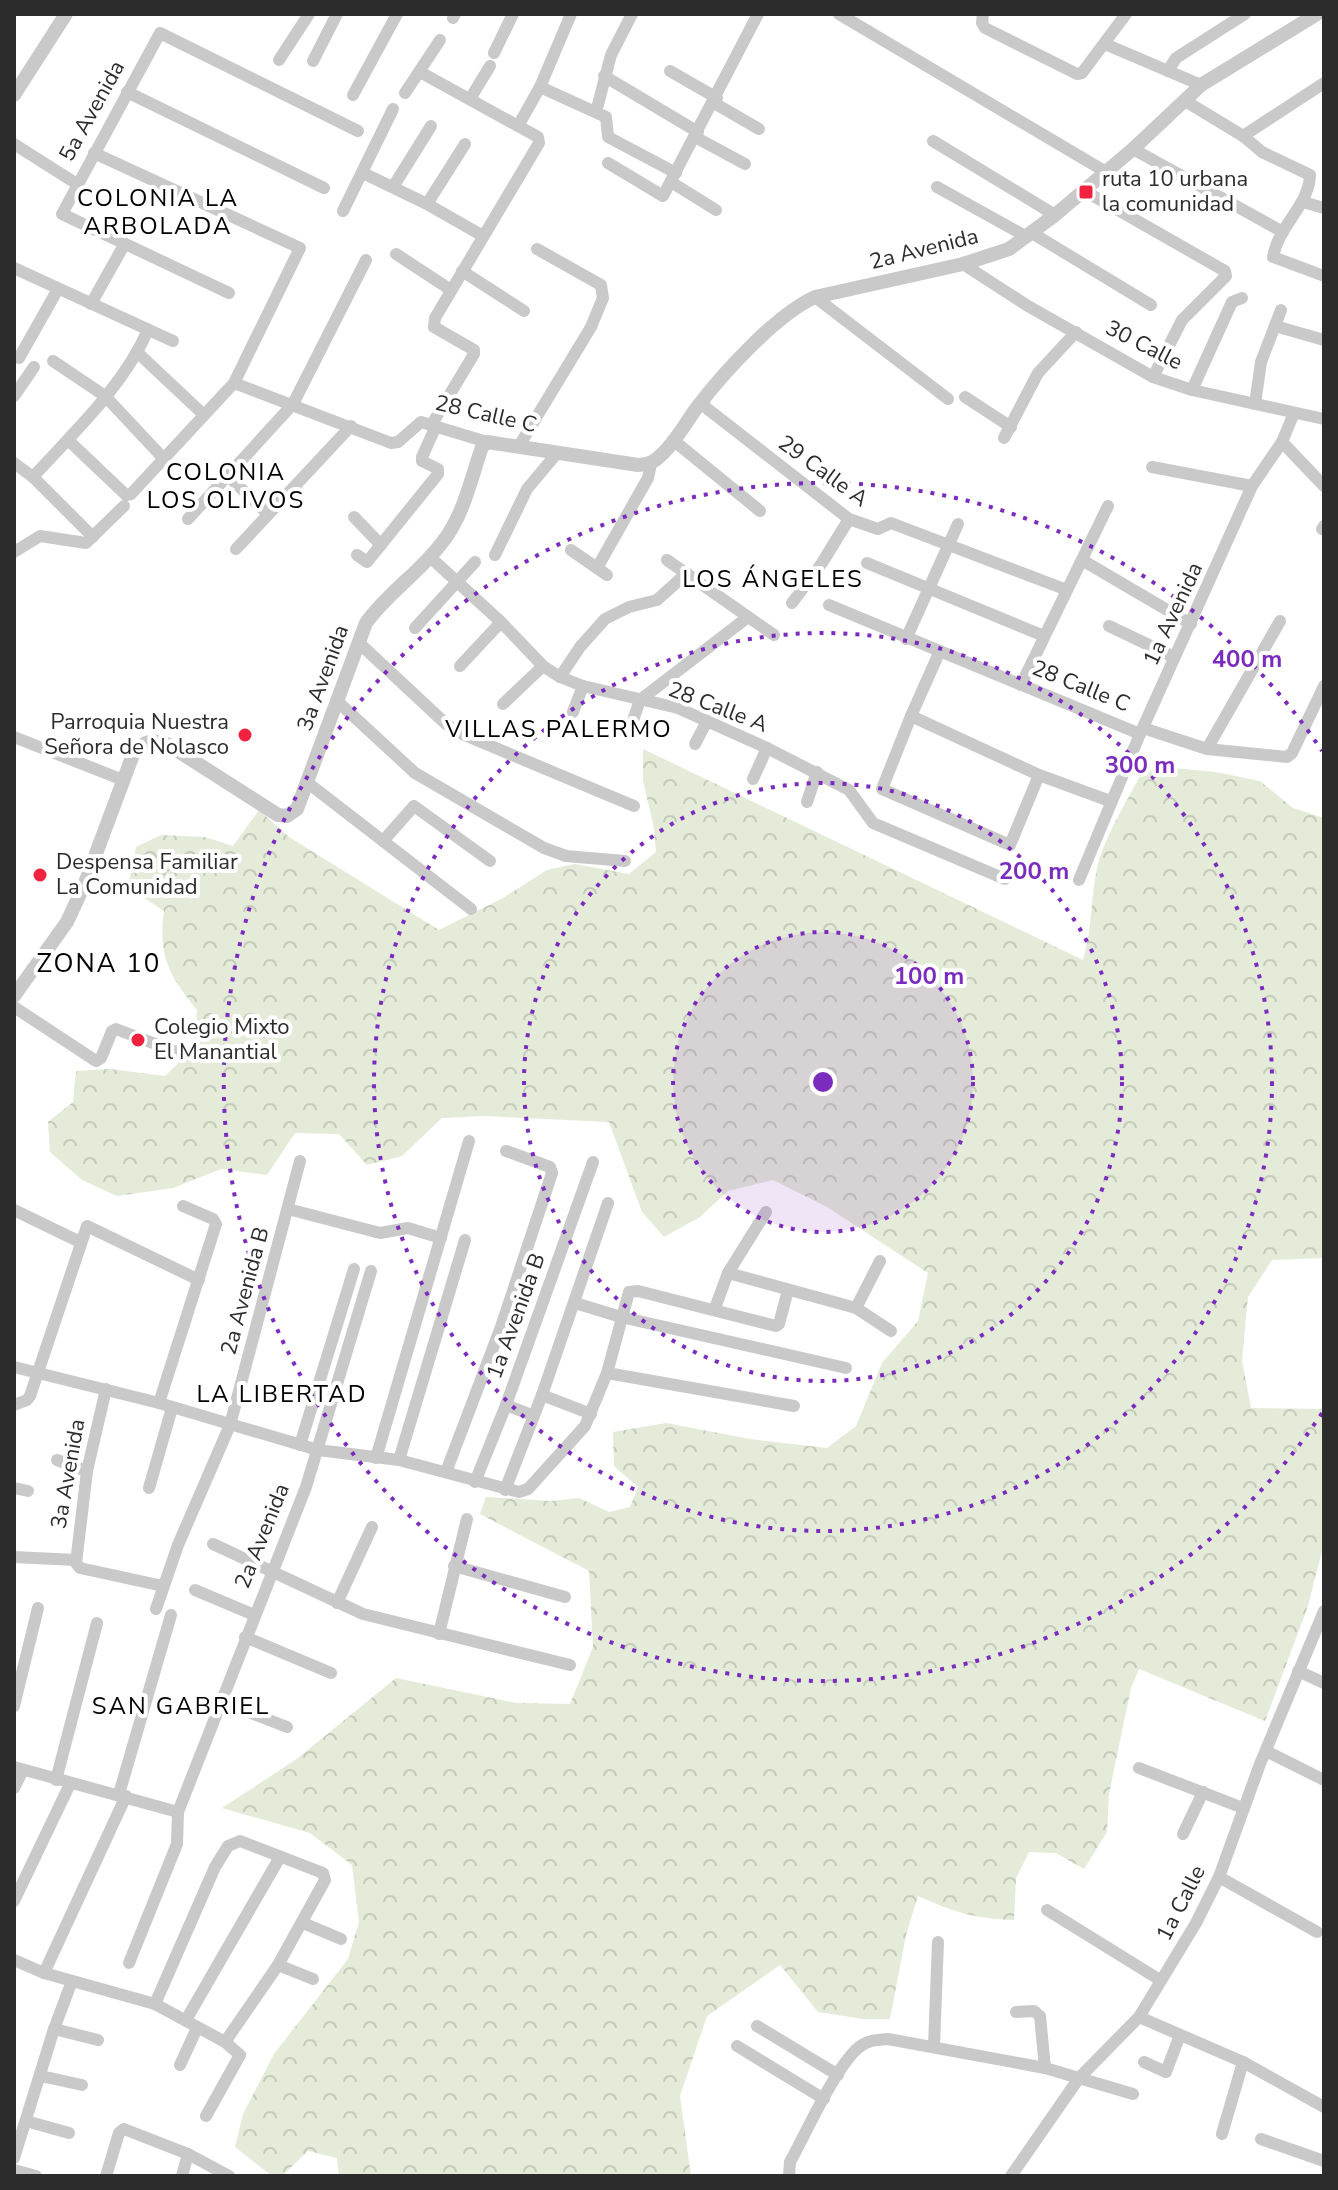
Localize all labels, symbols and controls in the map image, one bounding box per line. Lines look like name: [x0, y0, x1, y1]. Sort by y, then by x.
street label: 5a Avenida: [52, 55, 132, 167]
place label: ruta 10 urbana la comunidad: [1102, 164, 1248, 219]
district label: COLONIA LA ARBOLADA: [77, 182, 239, 242]
marker: ruta 10 urbana la comunidad: [1077, 183, 1095, 201]
street label: 2a Avenida: [867, 221, 981, 277]
street label: 30 Calle: [1100, 313, 1188, 377]
street label: 28 Calle C: [432, 388, 540, 440]
street label: 29 Calle A: [772, 428, 874, 514]
district label: COLONIA LOS OLIVOS: [147, 456, 305, 516]
street label: 1a Avenida: [1136, 557, 1210, 671]
district label: LOS ÁNGELES: [682, 563, 864, 595]
street label: 3a Avenida: [290, 621, 356, 735]
text: 400 m: [1212, 643, 1282, 675]
street label: 28 Calle C: [1028, 653, 1134, 719]
street label: 28 Calle A: [664, 674, 772, 740]
place label: Parroquia Nuestra Señora de Nolasco: [44, 707, 229, 762]
district label: VILLAS PALERMO: [444, 713, 673, 745]
marker: Parroquia Nuestra Señora de Nolasco: [236, 726, 254, 744]
text: 300 m: [1105, 749, 1175, 781]
place label: Despensa Familiar La Comunidad: [56, 847, 238, 902]
text: 200 m: [999, 855, 1069, 887]
marker: Despensa Familiar La Comunidad: [31, 866, 49, 884]
district label: ZONA 10: [37, 946, 161, 981]
text: 100 m: [894, 960, 964, 992]
place label: Colegio Mixto El Manantial: [154, 1012, 290, 1067]
marker: Colegio Mixto El Manantial: [129, 1031, 147, 1049]
centre of rings: [809, 1068, 837, 1096]
street label: 2a Avenida B: [213, 1224, 277, 1358]
street label: 1a Avenida B: [479, 1249, 553, 1383]
district label: LA LIBERTAD: [196, 1378, 368, 1410]
street label: 3a Avenida: [44, 1417, 92, 1531]
street label: 2a Avenida: [227, 1479, 297, 1593]
district label: SAN GABRIEL: [92, 1690, 270, 1722]
street label: 1a Calle: [1149, 1860, 1213, 1946]

